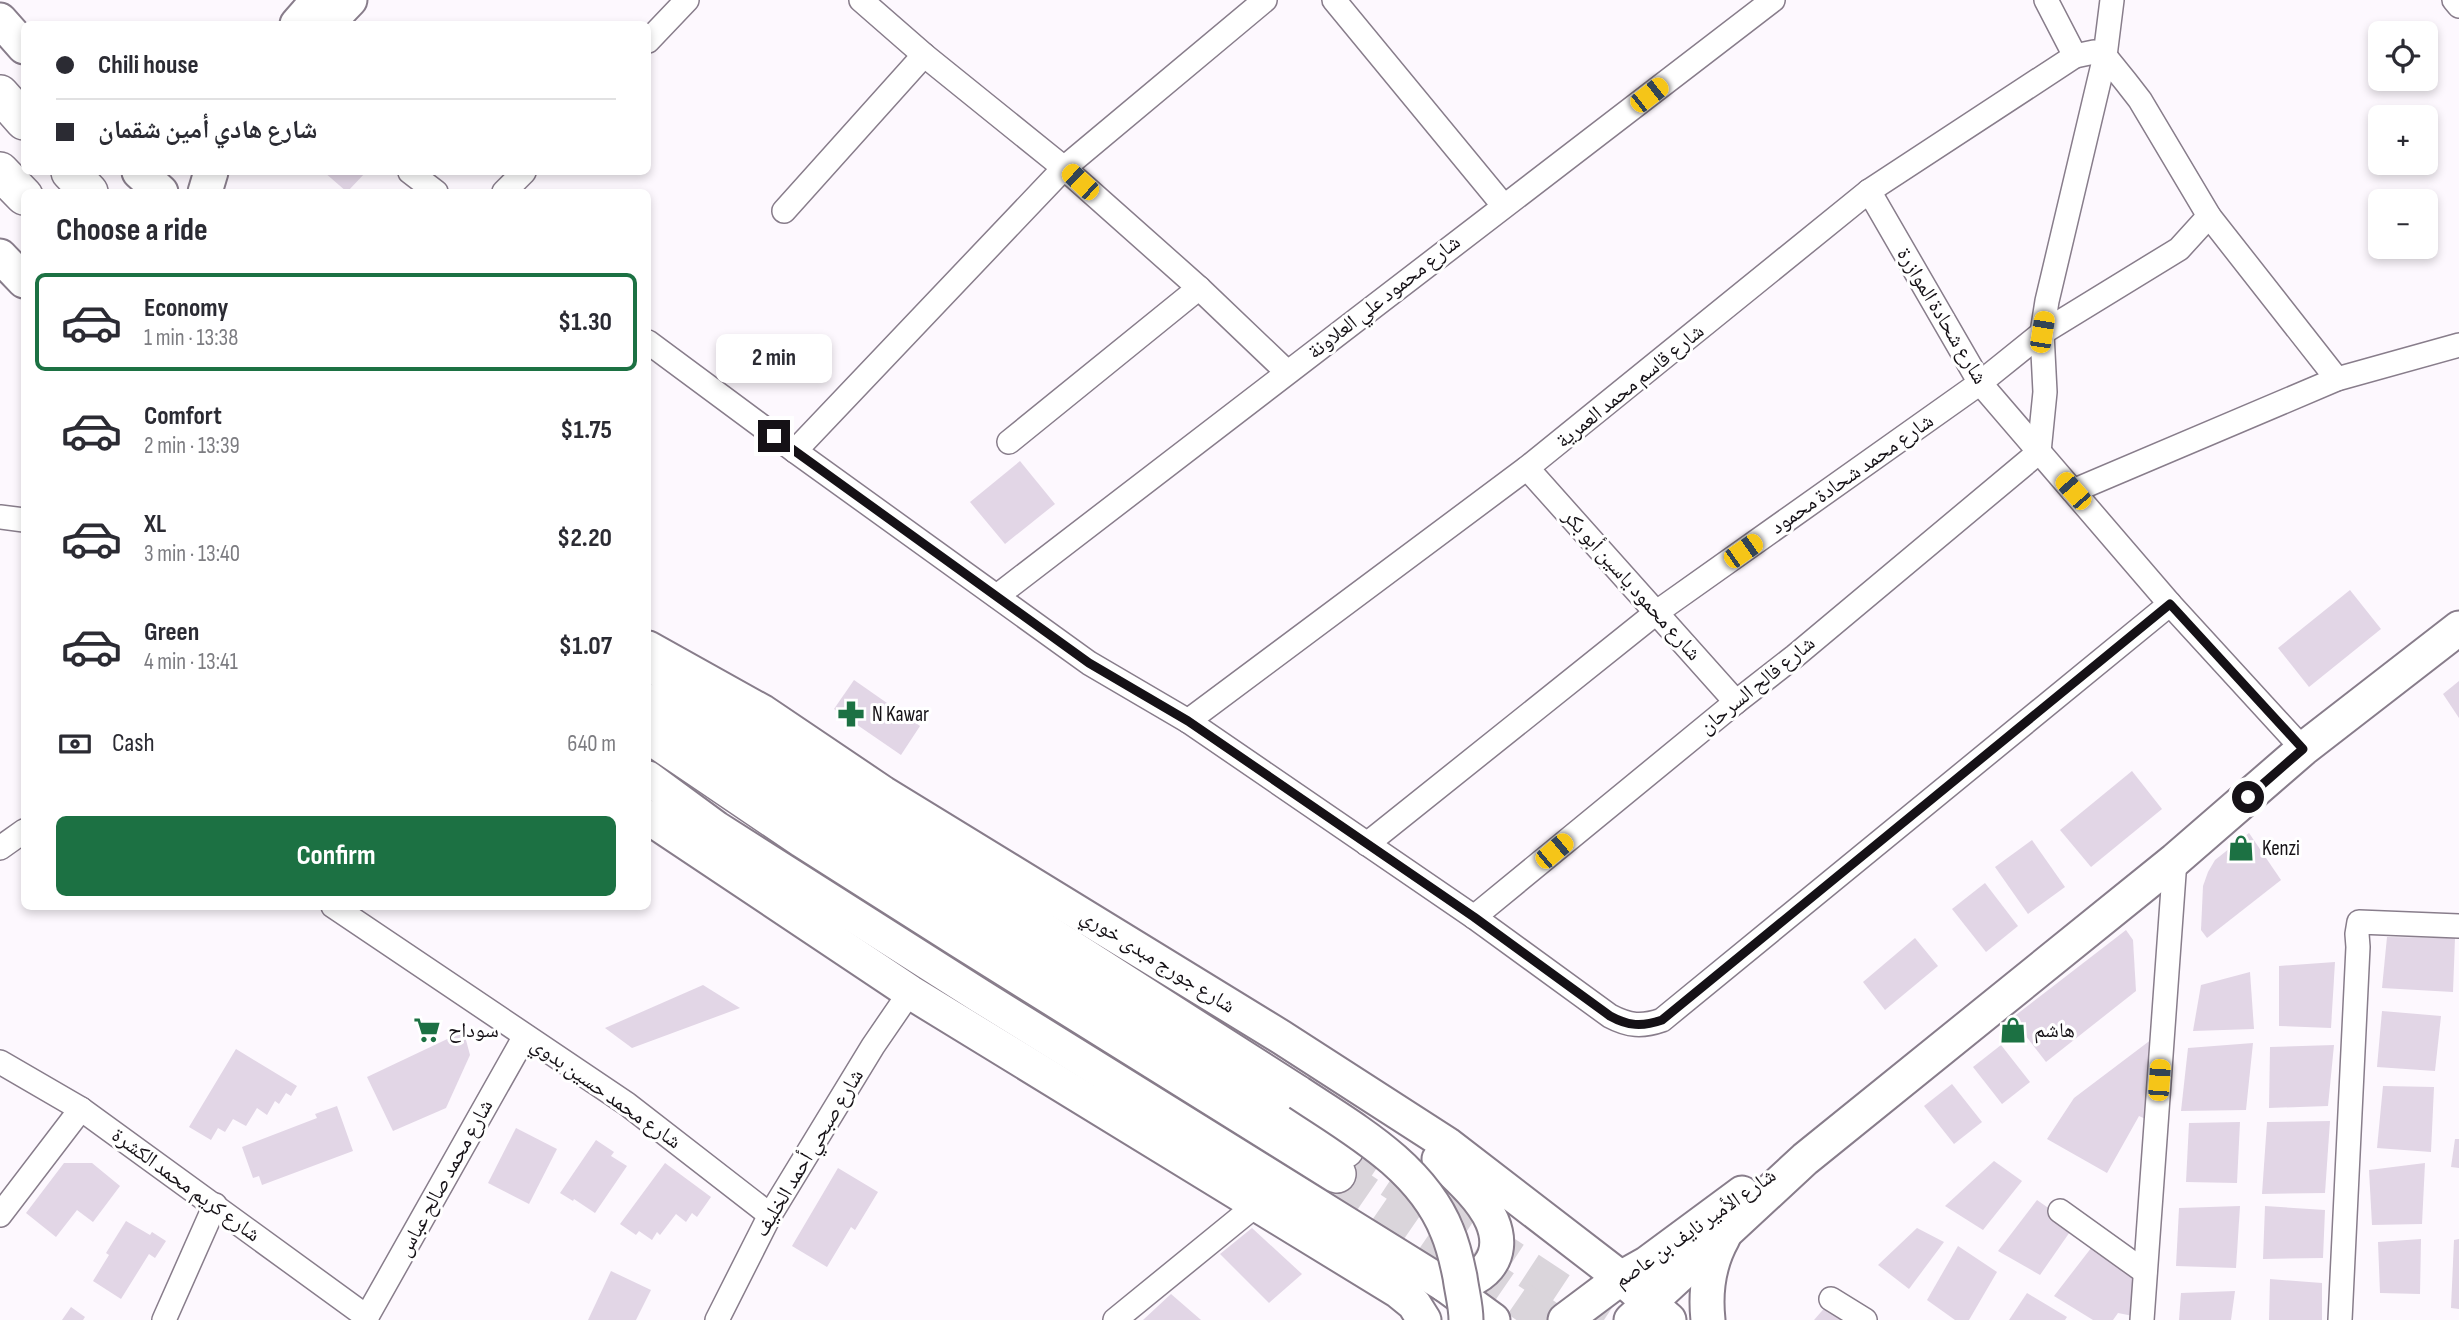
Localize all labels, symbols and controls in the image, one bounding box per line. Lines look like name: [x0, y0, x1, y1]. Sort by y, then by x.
map controls: [2368, 21, 2438, 259]
button: locate: [2368, 21, 2438, 91]
text: Chili house: [98, 50, 199, 81]
car: [1626, 74, 1673, 116]
button: +: [2368, 105, 2438, 175]
text: شارع هادي أمين شقمان: [98, 115, 318, 146]
car: [1058, 160, 1103, 204]
button: −: [2368, 189, 2438, 259]
text: Choose a ride: [56, 211, 208, 250]
street label: شارع محمود علي العلاونة: [1303, 230, 1467, 367]
street label: شارع شحادة الموازرة: [1891, 243, 1993, 389]
icon: car: [60, 291, 123, 354]
text: Economy: [144, 293, 228, 324]
text: $1.30: [558, 307, 612, 338]
car: [2029, 310, 2056, 354]
street label: شارع قاسم محمد العمرية: [1551, 319, 1710, 454]
text: 1 min · 13:38: [144, 324, 238, 352]
callout: 2 min: [716, 334, 832, 384]
text: 2 min: [752, 344, 796, 372]
icon: car: [60, 399, 123, 462]
text: Comfort: [144, 401, 222, 432]
street label: شارع محمد شحادة محمود: [1766, 408, 1938, 540]
text: $1.75: [560, 415, 612, 446]
route end: [758, 420, 790, 452]
text: 2 min · 13:39: [144, 432, 240, 460]
car: [2052, 468, 2095, 514]
street label: شارع محمود ياسين أبو بكر: [1557, 503, 1707, 666]
icon: car: [60, 507, 123, 570]
text: XL: [144, 509, 166, 540]
text: $2.20: [557, 523, 612, 554]
car: [1720, 530, 1767, 572]
text: 3 min · 13:40: [144, 540, 240, 568]
icon: car: [60, 615, 123, 678]
text: Green: [144, 617, 199, 648]
text: $1.07: [559, 631, 612, 662]
street label: شارع فالح السرحان: [1694, 631, 1820, 739]
text: 4 min · 13:41: [144, 648, 238, 676]
pharmacy icon: N Kawar: [836, 699, 866, 729]
place label: N Kawar: [872, 702, 929, 727]
icon: cash: [56, 725, 94, 763]
text: Cash: [112, 728, 155, 759]
text: 640 m: [567, 730, 616, 758]
route start: [2232, 781, 2264, 813]
button: Confirm: [56, 816, 616, 896]
car: [1532, 829, 1577, 873]
shop icon: Kenzi: [2226, 833, 2256, 863]
place label: Kenzi: [2262, 836, 2300, 861]
street label: شارع جورج مبدى خوري: [1074, 903, 1240, 1021]
supermarket icon: سوداح: [412, 1015, 442, 1045]
shop icon: هاشم: [1998, 1015, 2028, 1045]
place label: سوداح: [448, 1018, 499, 1043]
place label: هاشم: [2034, 1018, 2075, 1044]
street label: شارع محمد حسين بدوي: [524, 1032, 686, 1157]
car: [2148, 1058, 2171, 1102]
street label: شارع صبحي أحمد الخليف: [748, 1064, 872, 1243]
street label: شارع محمد صالح عباس: [391, 1095, 499, 1261]
street label: شارع كريم محمد الكشرة: [106, 1123, 265, 1248]
street label: شارع الأمير نايف بن عاصم: [1609, 1163, 1781, 1294]

